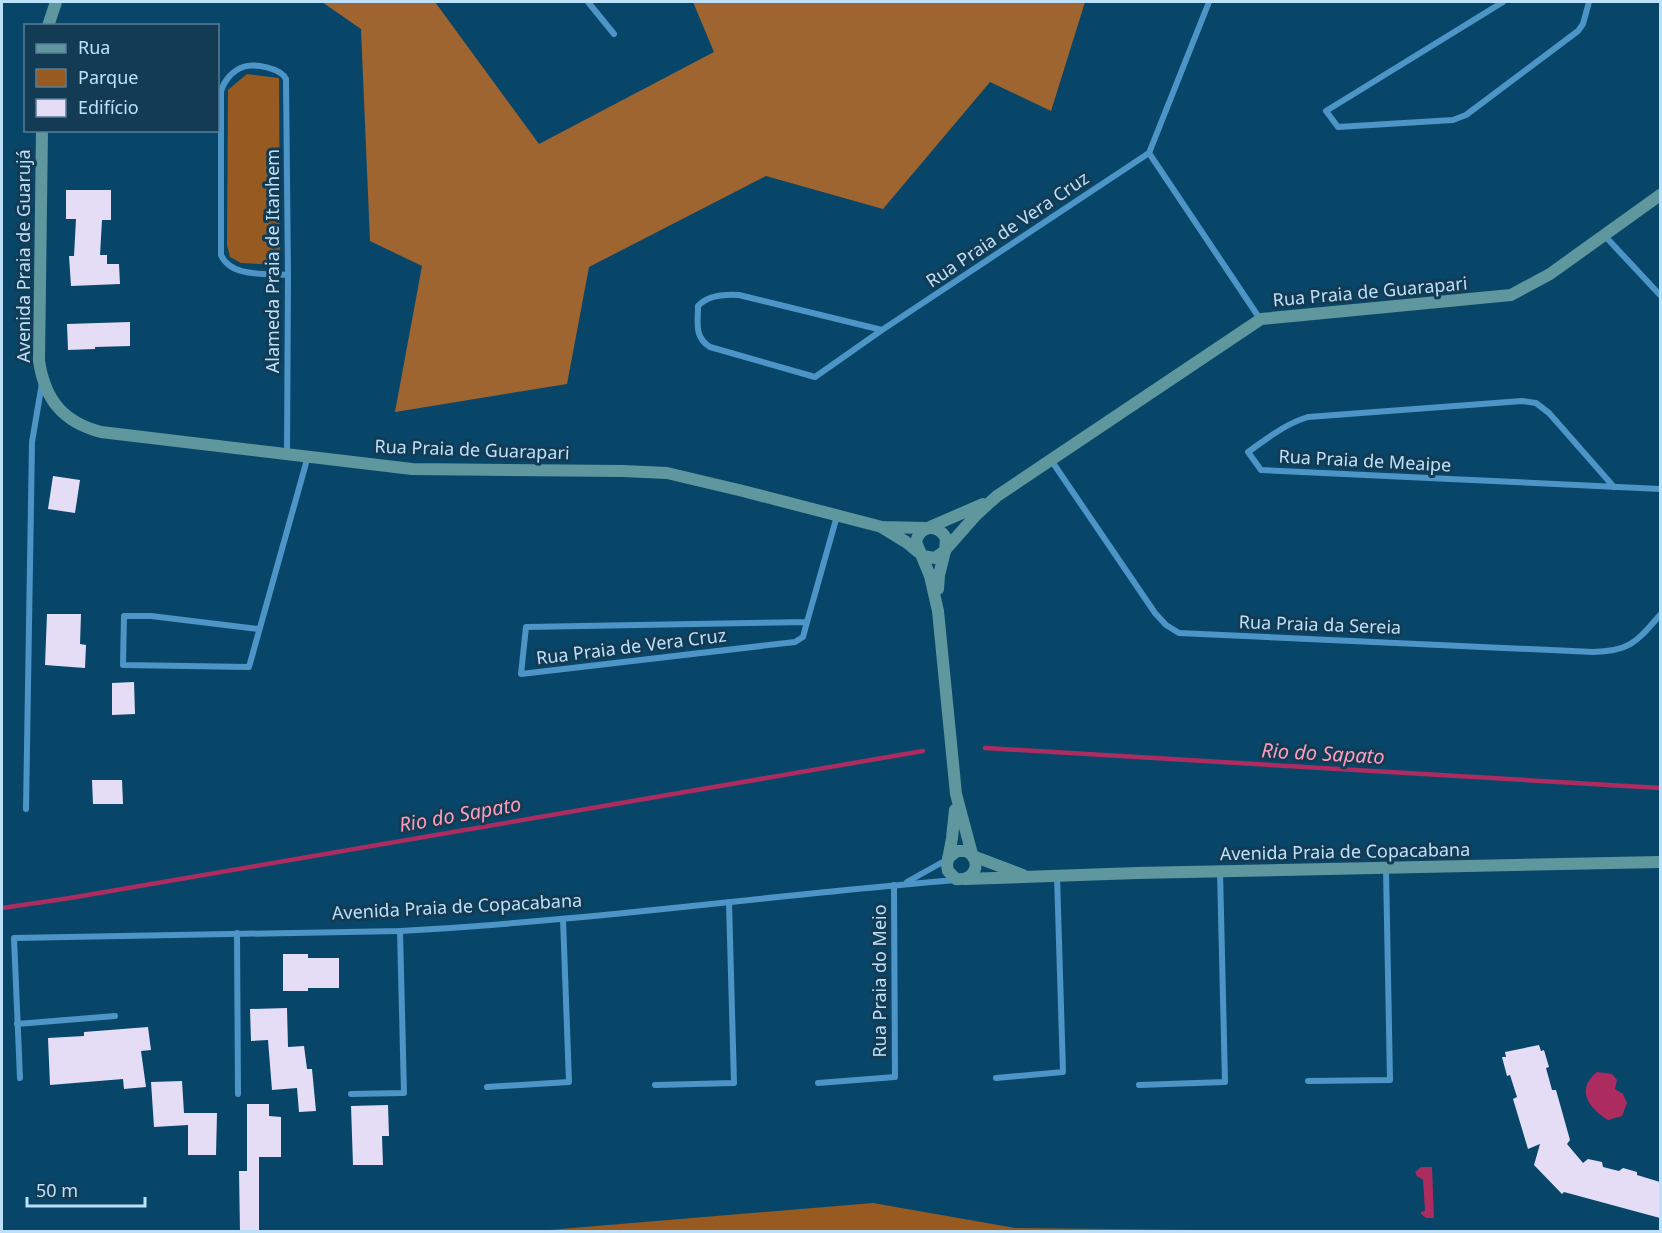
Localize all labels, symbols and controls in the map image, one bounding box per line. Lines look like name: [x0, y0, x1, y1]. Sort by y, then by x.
legend: [24, 24, 219, 132]
text: Rua: [78, 35, 110, 59]
text: Parque: [78, 65, 138, 89]
text: Edifício: [78, 95, 139, 119]
street label: Avenida Praia de Guarujá: [11, 149, 35, 363]
street label: Alameda Praia de Itanhem: [260, 149, 284, 373]
street label: Rua Praia de Vera Cruz: [921, 166, 1093, 292]
street label: Rua Praia de Guarapari: [1272, 271, 1468, 311]
street label: Rua Praia de Guarapari: [374, 434, 570, 464]
street label: Rua Praia de Meaipe: [1278, 443, 1452, 477]
street label: Rua Praia da Sereia: [1238, 609, 1402, 639]
street label: Rua Praia de Vera Cruz: [535, 622, 727, 670]
water label: Rio do Sapato: [1261, 736, 1385, 770]
water label: Rio do Sapato: [397, 790, 523, 838]
street label: Avenida Praia de Copacabana: [1220, 837, 1470, 865]
street label: Avenida Praia de Copacabana: [331, 887, 583, 925]
street label: Rua Praia do Meio: [867, 904, 891, 1058]
scale bar: [27, 1170, 146, 1208]
text: 50 m: [36, 1178, 78, 1202]

